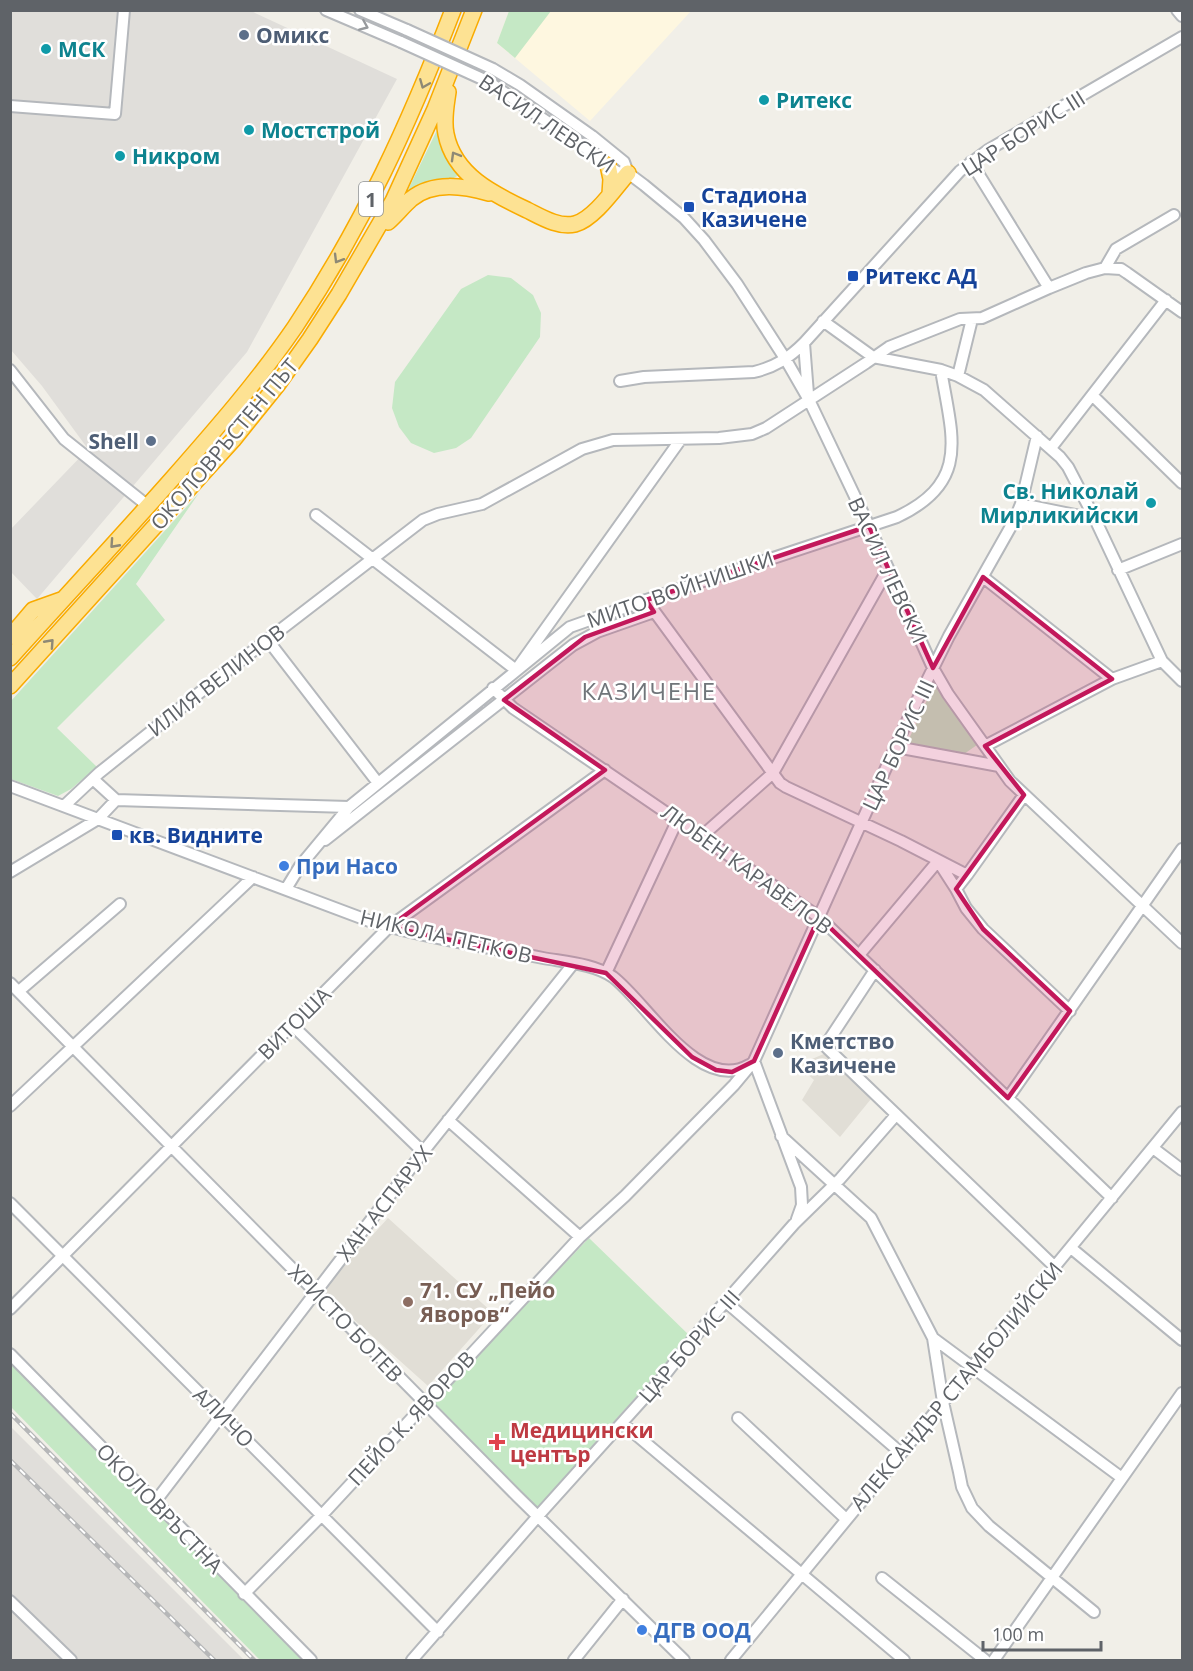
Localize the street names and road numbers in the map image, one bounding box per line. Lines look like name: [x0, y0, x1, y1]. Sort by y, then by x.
street label: ВАСИЛ ЛЕВСКИ: [474, 67, 620, 179]
street label: ЦАР БОРИС III: [956, 84, 1090, 182]
road number: 1: [359, 182, 383, 216]
street label: ОКОЛОВРЪСТЕН ПЪТ: [144, 352, 304, 536]
street label: ВАСИЛ ЛЕВСКИ: [842, 492, 934, 648]
street label: МИТО ВОЙНИШКИ: [583, 544, 777, 634]
street label: ИЛИЯ ВЕЛИНОВ: [142, 618, 290, 742]
street label: ЦАР БОРИС III: [856, 675, 940, 815]
street label: ЛЮБЕН КАРАВЕЛОВ: [656, 798, 838, 940]
street label: НИКОЛА ПЕТКОВ: [357, 903, 535, 969]
street label: ВИТОША: [251, 980, 337, 1066]
street label: ХАН АСПАРУХ: [330, 1139, 438, 1266]
street label: АЛЕКСАНДЪР СТАМБОЛИЙСКИ: [844, 1256, 1068, 1516]
street label: ХРИСТО БОТЕВ: [283, 1258, 409, 1388]
street label: ЦАР БОРИС III: [632, 1284, 746, 1408]
street label: ПЕЙО К. ЯВОРОВ: [341, 1345, 481, 1491]
street label: АЛИЧО: [188, 1381, 260, 1453]
street label: ОКОЛОВРЪСТНА: [91, 1437, 230, 1580]

